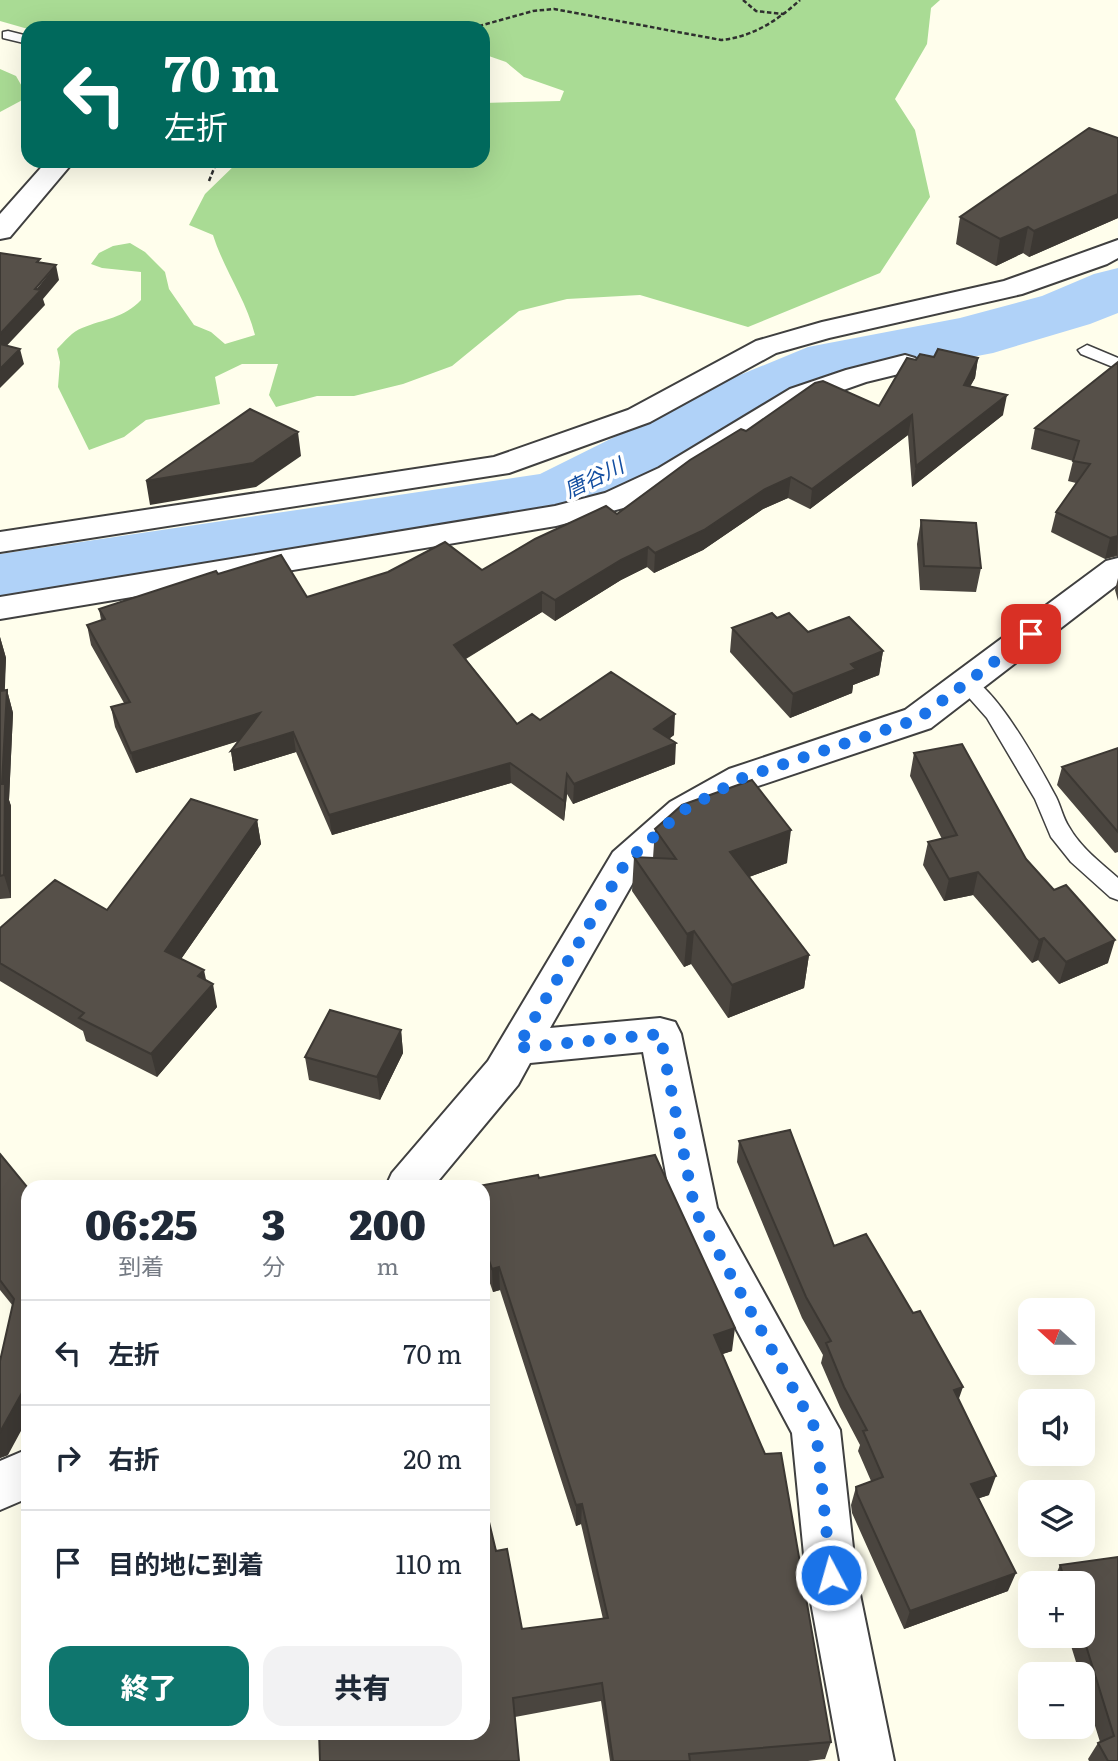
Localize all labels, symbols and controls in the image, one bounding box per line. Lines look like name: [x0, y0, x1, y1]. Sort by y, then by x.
text: 70 m: [164, 34, 279, 107]
icon: left: [49, 49, 140, 140]
text: 左折: [164, 101, 228, 149]
water label: 唐谷川: [558, 447, 630, 504]
pin: [1001, 604, 1061, 664]
icon: arrive: [1012, 615, 1050, 653]
text: 06:25: [85, 1191, 198, 1253]
text: 3: [262, 1191, 285, 1253]
text: 200: [349, 1191, 426, 1253]
text: 到着: [118, 1248, 164, 1282]
text: 分: [262, 1248, 285, 1282]
text: m: [377, 1248, 399, 1282]
north arrow: [1018, 1298, 1096, 1376]
map controls: [1018, 1298, 1095, 1739]
text: 左折: [108, 1333, 160, 1372]
text: 70 m: [403, 1333, 462, 1372]
icon: left: [49, 1334, 87, 1372]
button: sound: [1018, 1389, 1095, 1466]
text: 右折: [108, 1438, 160, 1477]
text: 20 m: [403, 1438, 462, 1477]
icon: right: [49, 1439, 87, 1477]
button: layers: [1018, 1480, 1095, 1557]
position arrow: [794, 1538, 868, 1612]
text: 目的地に到着: [108, 1543, 264, 1582]
text: 110 m: [395, 1543, 462, 1582]
icon: arrive: [49, 1544, 87, 1582]
button: +: [1018, 1571, 1095, 1648]
button: 終了: [49, 1646, 249, 1726]
button: 共有: [263, 1646, 462, 1726]
button: −: [1018, 1662, 1095, 1739]

